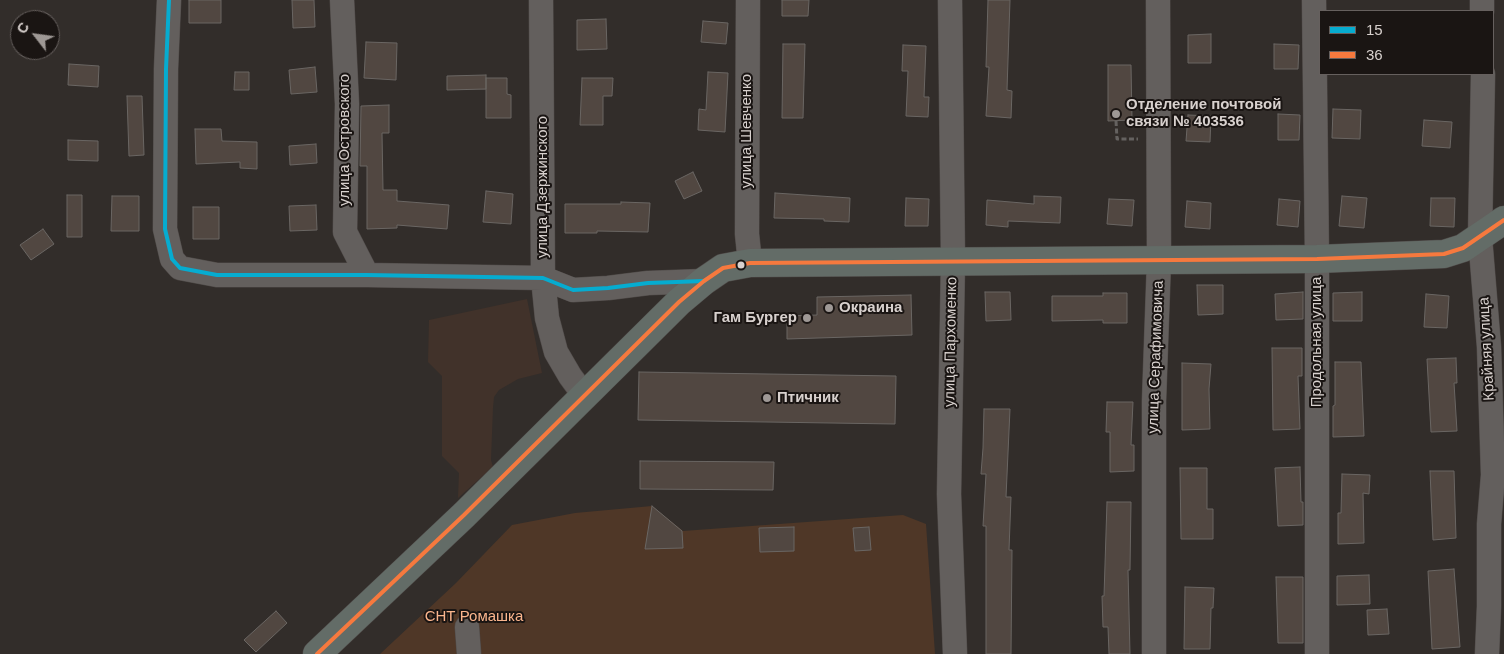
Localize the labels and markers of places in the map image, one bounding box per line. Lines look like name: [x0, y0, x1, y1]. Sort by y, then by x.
place label: Отделение почтовой связи № 403536: [1126, 96, 1281, 131]
marker: Отделение почтовой связи № 403536: [1110, 108, 1122, 120]
unlabelled marker: [736, 260, 746, 270]
place label: Окраина: [839, 299, 902, 317]
marker: Окраина: [823, 302, 835, 314]
place label: Гам Бургер: [713, 309, 797, 327]
marker: Гам Бургер: [801, 312, 813, 324]
place label: Птичник: [777, 389, 839, 407]
marker: Птичник: [761, 392, 773, 404]

